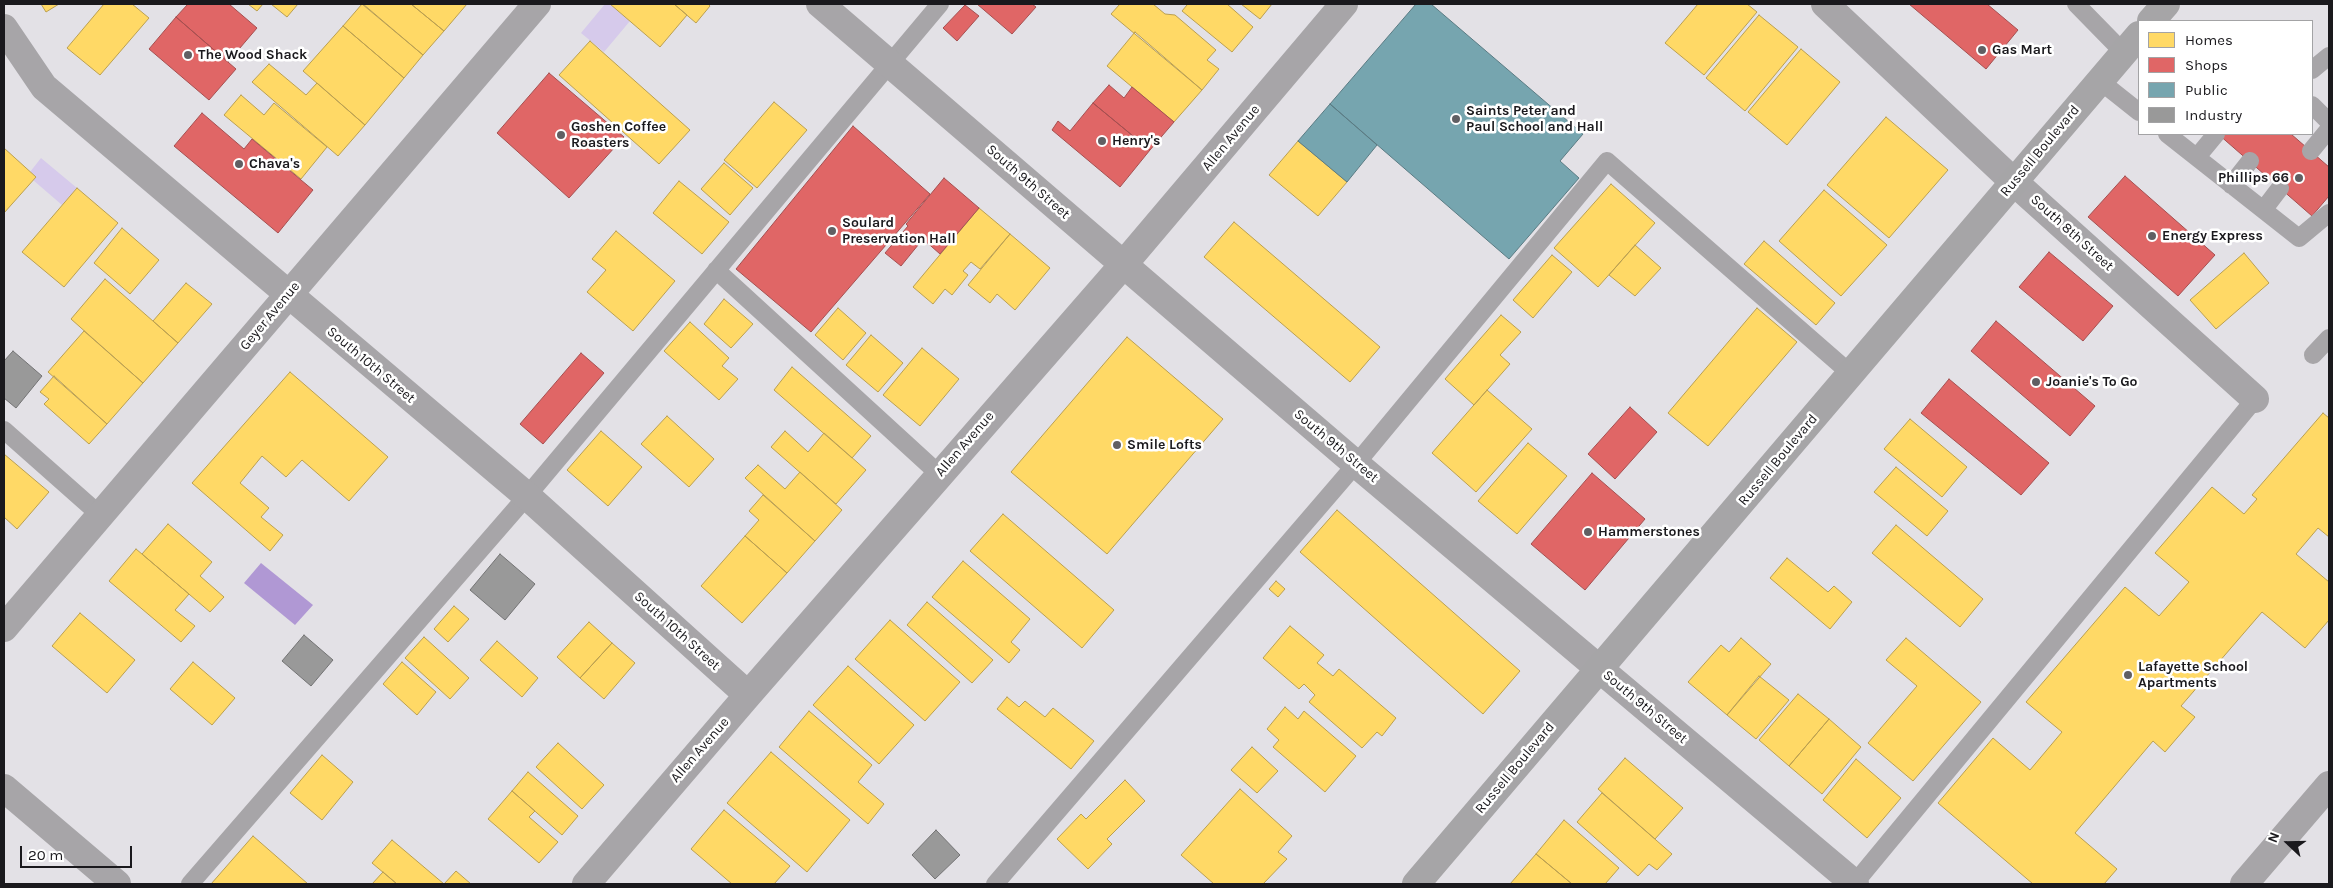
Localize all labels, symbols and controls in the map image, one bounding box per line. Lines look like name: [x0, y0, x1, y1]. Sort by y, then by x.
legend: [2138, 20, 2313, 135]
text: Homes: [2185, 31, 2233, 49]
place label: Gas Mart: [1992, 42, 2052, 58]
marker: Gas Mart: [1976, 44, 1988, 56]
place label: The Wood Shack: [198, 47, 307, 63]
marker: The Wood Shack: [182, 49, 194, 61]
text: Shops: [2185, 56, 2228, 74]
text: Public: [2185, 81, 2228, 99]
street label: Allen Avenue: [1199, 102, 1263, 174]
street label: Russell Boulevard: [1997, 102, 2083, 200]
place label: Saints Peter and Paul School and Hall: [1466, 103, 1603, 136]
text: Industry: [2185, 106, 2242, 124]
marker: Saints Peter and Paul School and Hall: [1450, 113, 1462, 125]
place label: Goshen Coffee Roasters: [571, 119, 666, 152]
marker: Goshen Coffee Roasters: [555, 129, 567, 141]
place label: Henry's: [1112, 133, 1160, 149]
marker: Henry's: [1096, 135, 1108, 147]
street label: South 9th Street: [983, 141, 1073, 223]
place label: Chava's: [249, 156, 300, 172]
marker: Chava's: [233, 158, 245, 170]
place label: Phillips 66: [2218, 170, 2289, 186]
marker: Phillips 66: [2293, 172, 2305, 184]
street label: South 8th Street: [2027, 191, 2117, 275]
place label: Soulard Preservation Hall: [842, 215, 956, 248]
marker: Soulard Preservation Hall: [826, 225, 838, 237]
place label: Energy Express: [2162, 228, 2263, 244]
marker: Energy Express: [2146, 230, 2158, 242]
street label: Geyer Avenue: [236, 278, 304, 354]
street label: South 10th Street: [323, 323, 419, 407]
place label: Joanie's To Go: [2046, 374, 2138, 390]
marker: Joanie's To Go: [2030, 376, 2042, 388]
street label: South 9th Street: [1290, 406, 1382, 486]
street label: Allen Avenue: [932, 408, 998, 480]
street label: Russell Boulevard: [1735, 411, 1821, 509]
place label: Smile Lofts: [1127, 437, 1202, 453]
marker: Smile Lofts: [1111, 439, 1123, 451]
place label: Hammerstones: [1598, 524, 1700, 540]
marker: Hammerstones: [1582, 526, 1594, 538]
street label: South 10th Street: [630, 588, 724, 674]
place label: Lafayette School Apartments: [2138, 659, 2248, 692]
street label: South 9th Street: [1599, 667, 1691, 747]
marker: Lafayette School Apartments: [2122, 669, 2134, 681]
street label: Allen Avenue: [667, 714, 733, 786]
street label: Russell Boulevard: [1472, 719, 1558, 817]
north arrow: [2263, 818, 2313, 868]
text: N: [2264, 830, 2283, 845]
scale bar: [22, 836, 135, 868]
text: 20 m: [28, 846, 63, 864]

